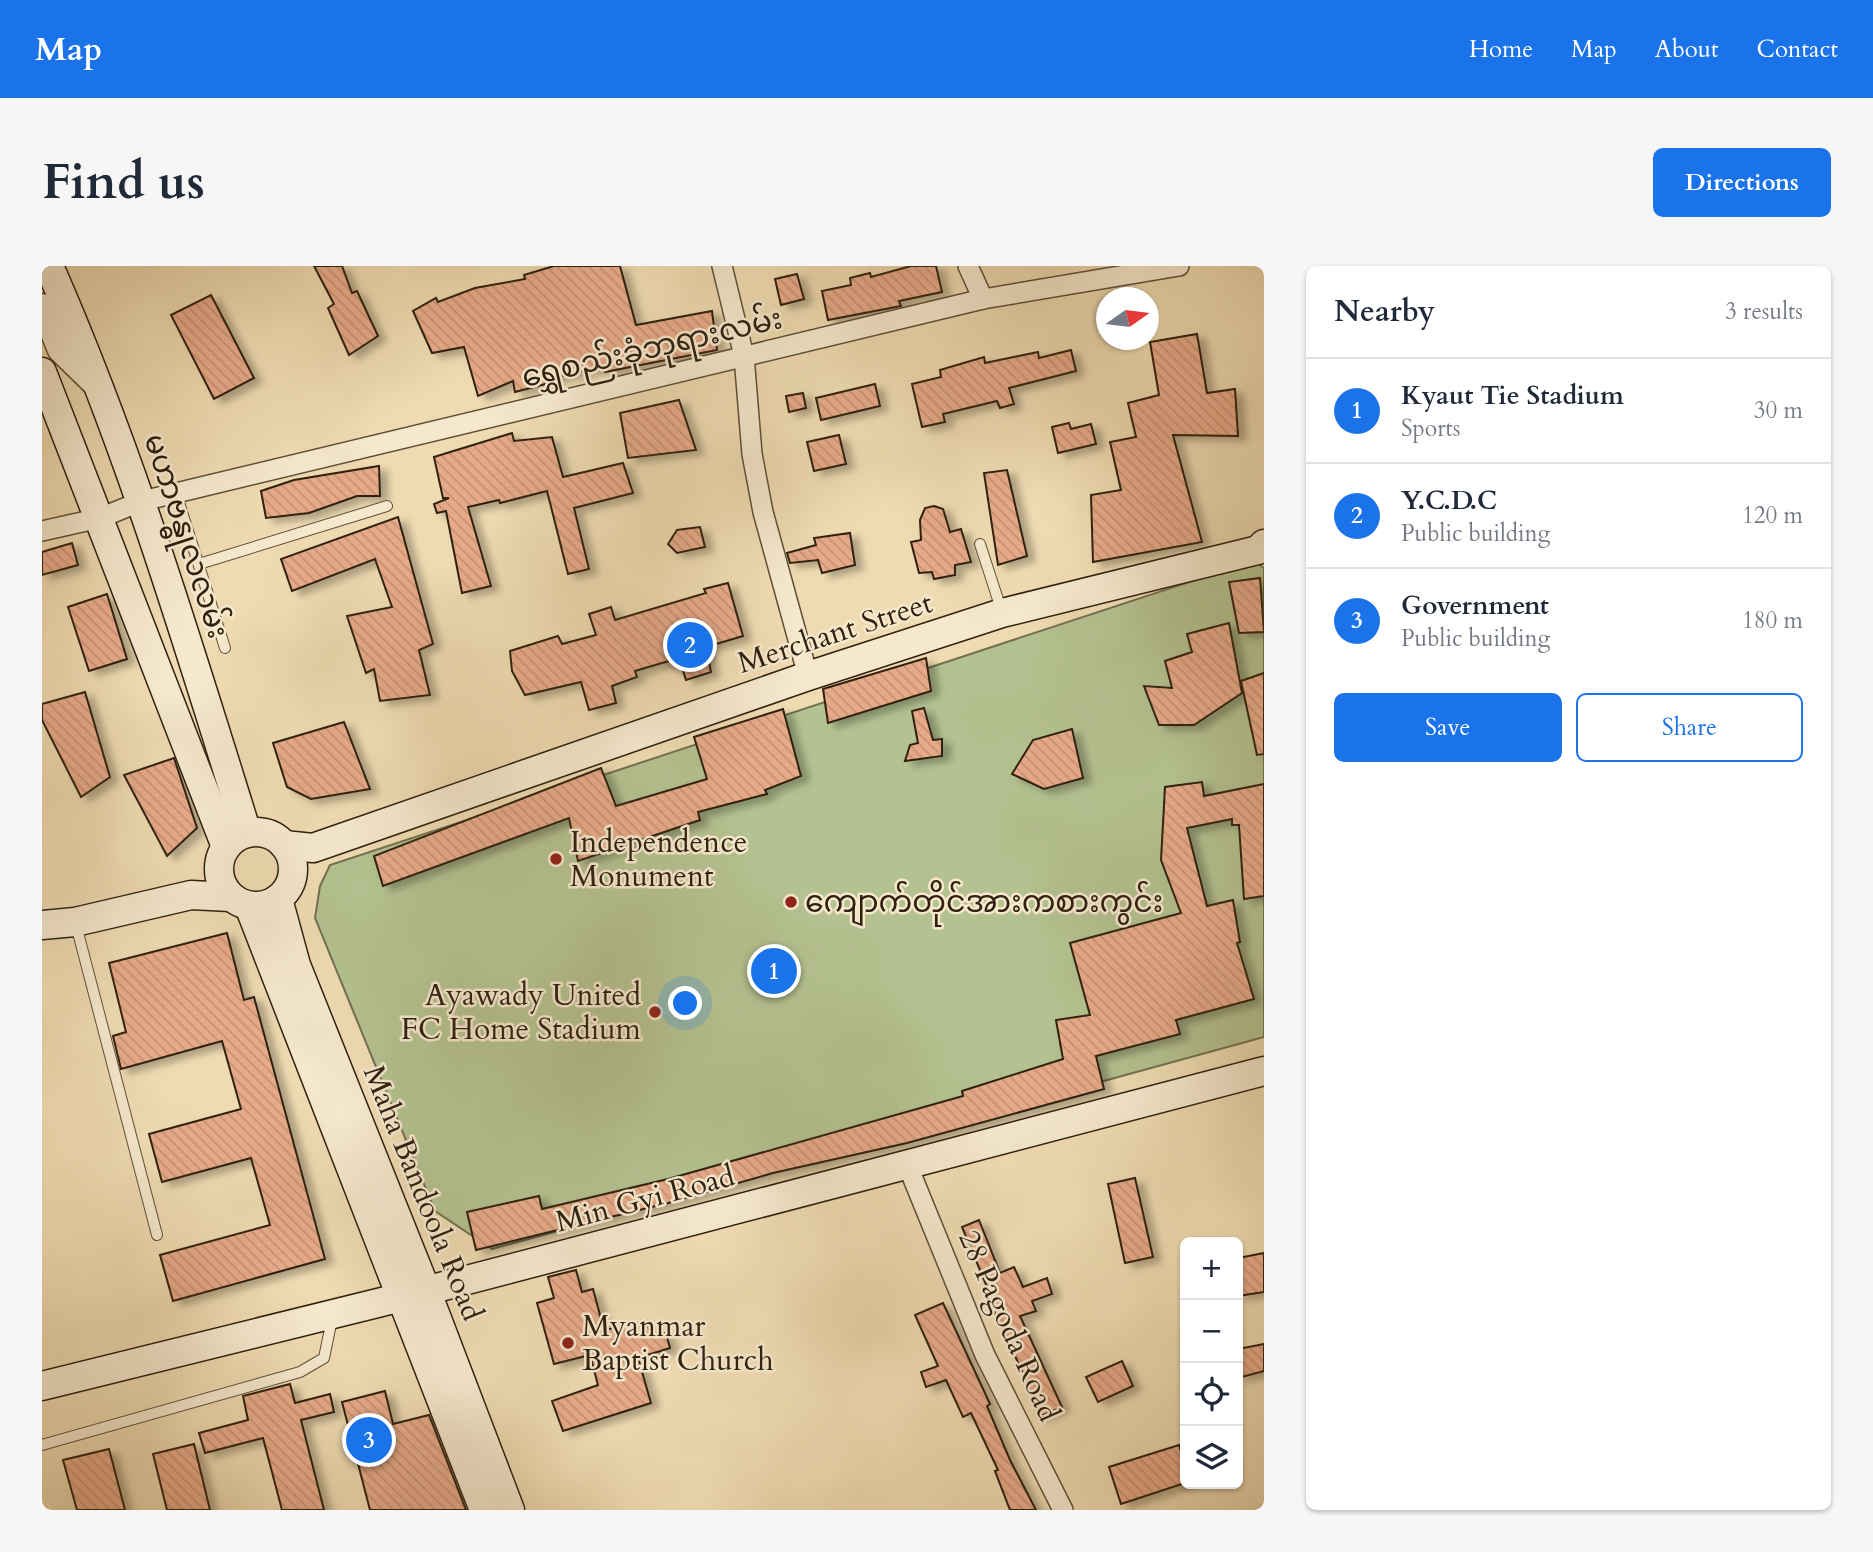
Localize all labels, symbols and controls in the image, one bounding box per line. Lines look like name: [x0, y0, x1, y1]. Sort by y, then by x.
text: Map: [35, 27, 102, 72]
text: Home: [1469, 33, 1533, 66]
text: Map: [1571, 33, 1617, 66]
text: About: [1655, 33, 1719, 66]
text: Contact: [1757, 33, 1838, 66]
button: Directions: [1653, 148, 1831, 217]
text: Find us: [42, 149, 205, 216]
north arrow: [1096, 287, 1159, 350]
text: Nearby: [1334, 291, 1435, 332]
street label: ရွှေစည်းခုံဘုရားလမ်း: [517, 296, 787, 402]
text: 3 results: [1725, 296, 1803, 327]
text: Kyaut Tie Stadium: [1401, 378, 1624, 413]
text: 1: [1351, 395, 1363, 426]
text: 30 m: [1754, 395, 1803, 426]
text: Sports: [1401, 413, 1461, 444]
street label: မဟာဗန္ဓုလလမ်း: [129, 428, 240, 645]
text: Y.C.D.C: [1401, 483, 1497, 518]
text: 2: [1351, 500, 1363, 531]
text: 120 m: [1742, 500, 1803, 531]
text: Public building: [1401, 518, 1551, 549]
street label: Merchant Street: [732, 582, 938, 684]
text: Government: [1401, 588, 1549, 623]
text: 3: [1351, 605, 1363, 636]
text: 180 m: [1742, 605, 1803, 636]
pin: 2: [667, 619, 713, 671]
text: Public building: [1401, 623, 1551, 654]
button: Save: [1334, 693, 1562, 762]
button: Share: [1576, 693, 1803, 762]
place label: Independence Monument: [570, 822, 747, 897]
marker: Independence Monument: [548, 851, 564, 867]
place label: ကျောက်တိုင်အားကစားကွင်း: [805, 880, 1163, 927]
marker: ကျောက်တိုင်အားကစားကွင်း: [783, 894, 799, 910]
pin: 1: [751, 945, 797, 997]
place label: Ayawady United FC Home Stadium: [401, 975, 642, 1050]
your location: [668, 986, 702, 1020]
marker: Ayawady United FC Home Stadium: [647, 1004, 663, 1020]
street label: Maha Bandoola Road: [353, 1059, 493, 1327]
street label: Min Gyi Road: [551, 1155, 739, 1243]
street label: 28 Pagoda Road: [948, 1224, 1070, 1428]
map controls: [1180, 1237, 1243, 1489]
button: +: [1180, 1237, 1243, 1300]
button: −: [1180, 1300, 1243, 1363]
place label: Myanmar Baptist Church: [582, 1306, 774, 1381]
marker: Myanmar Baptist Church: [560, 1335, 576, 1351]
button: locate: [1180, 1363, 1243, 1426]
pin: 3: [346, 1414, 392, 1466]
button: layers: [1180, 1426, 1243, 1489]

